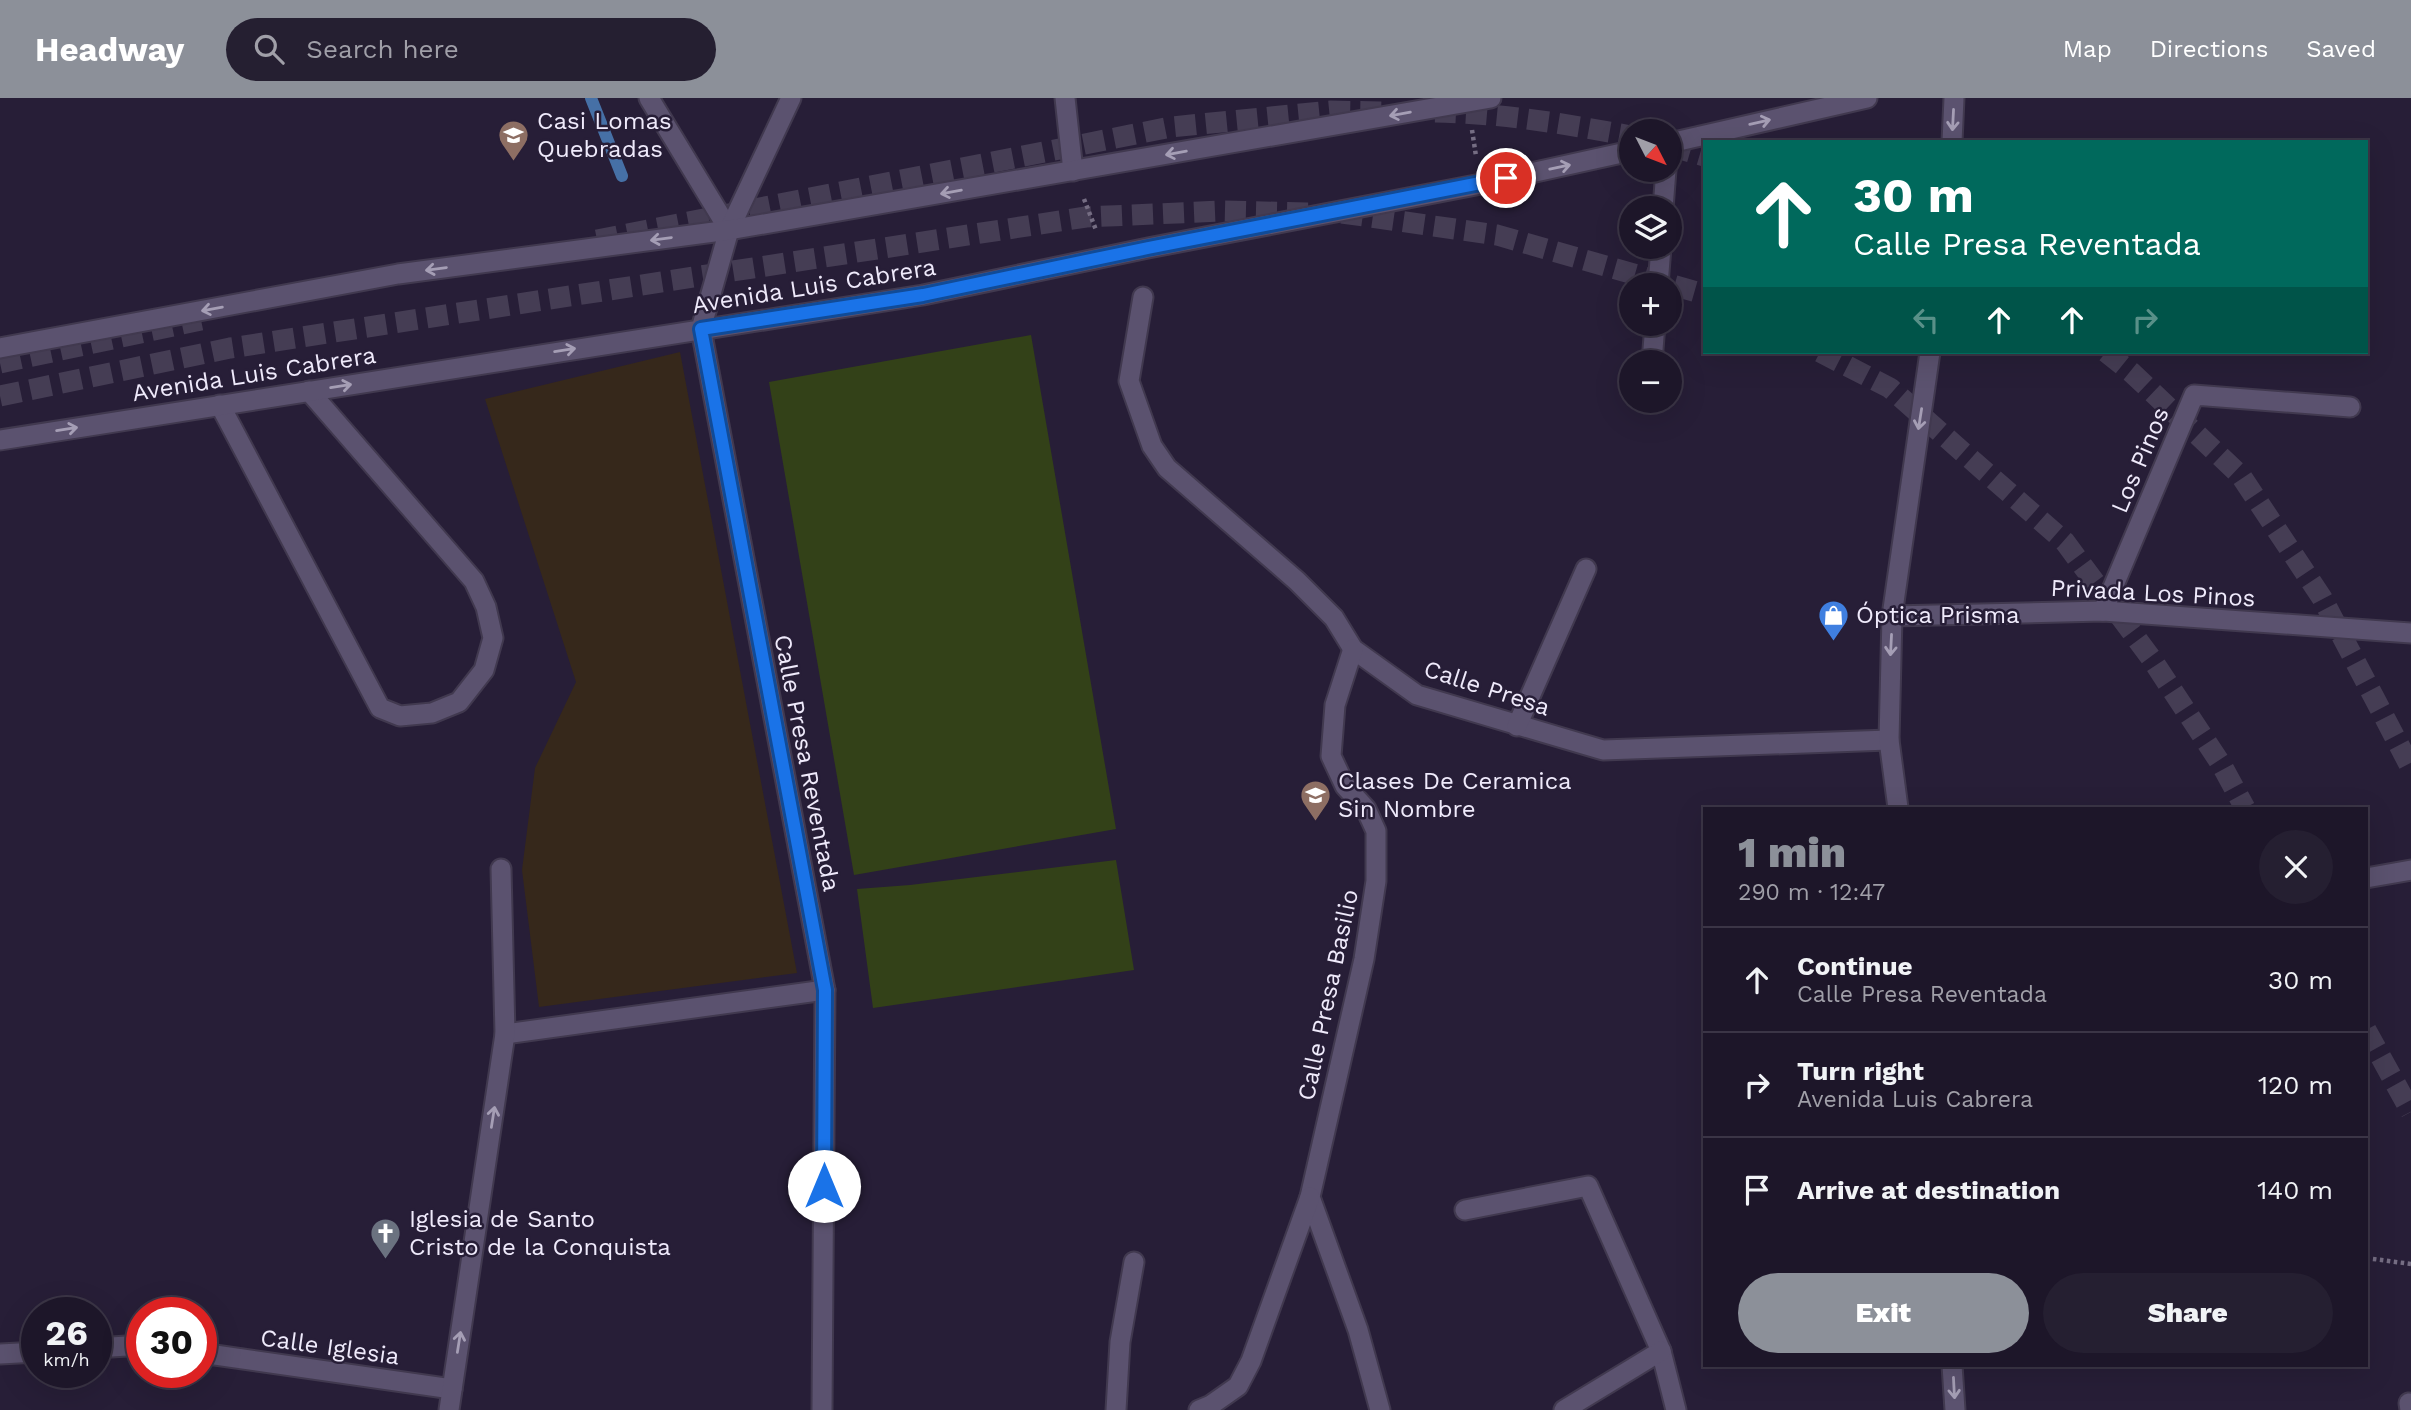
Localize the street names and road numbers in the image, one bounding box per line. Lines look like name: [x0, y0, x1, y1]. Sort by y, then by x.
street label: Avenida Luis Cabrera: [690, 253, 938, 319]
street label: Avenida Luis Cabrera: [130, 341, 378, 407]
street label: Los Pinos: [2105, 403, 2175, 517]
street label: Privada Los Pinos: [2050, 574, 2256, 612]
street label: Calle Presa Reventada: [768, 632, 846, 894]
street label: Calle Presa: [1420, 654, 1554, 722]
street label: Calle Presa Basilio: [1292, 887, 1364, 1103]
street label: Calle Iglesia: [259, 1323, 401, 1371]

